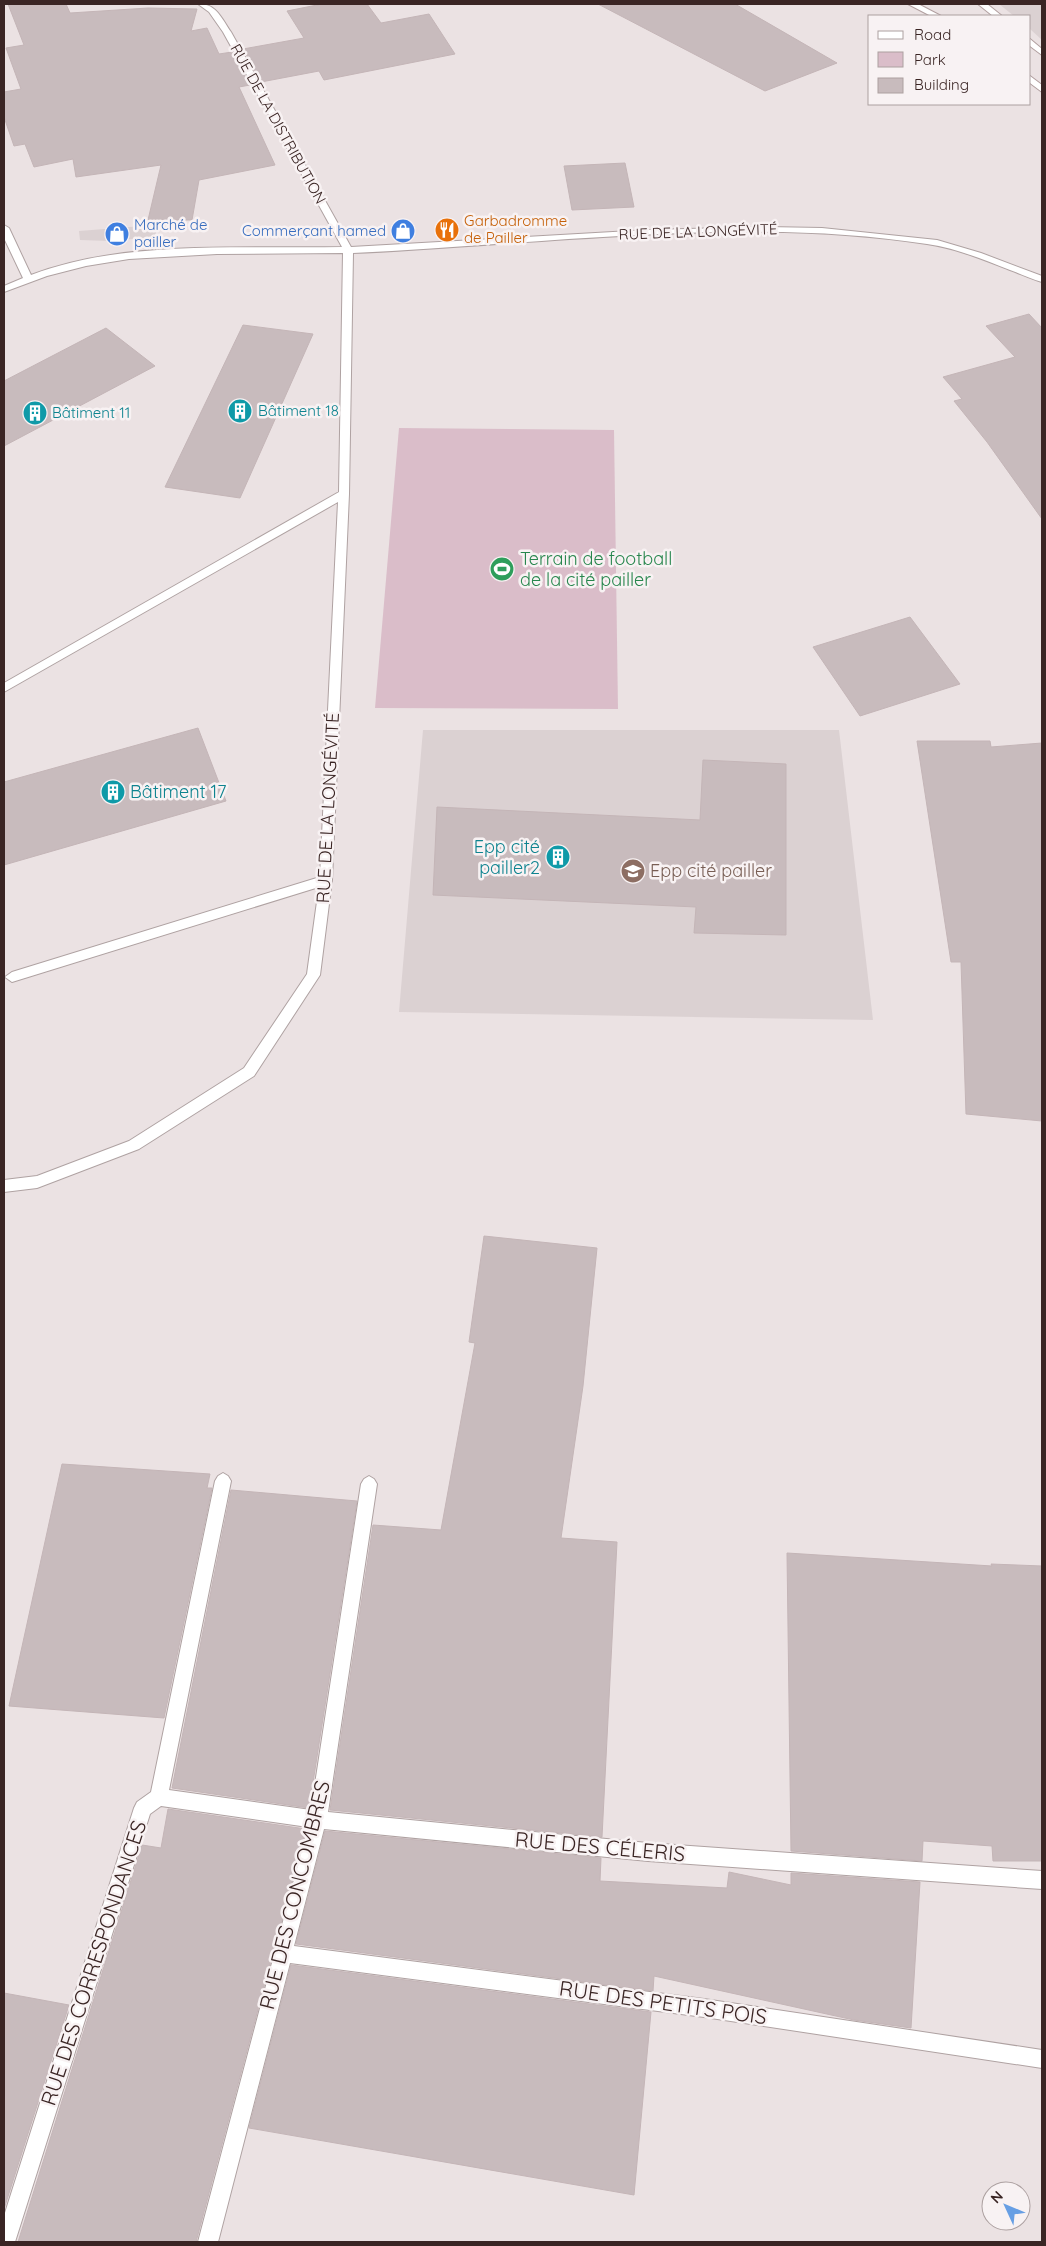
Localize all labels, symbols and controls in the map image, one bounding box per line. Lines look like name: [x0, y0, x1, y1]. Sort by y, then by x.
legend: [868, 15, 1031, 105]
text: Road: [914, 25, 951, 44]
street label: RUE DE LA DISTRIBUTION: [226, 40, 330, 207]
text: Park: [914, 50, 946, 69]
text: Building: [914, 75, 969, 94]
place label: Garbadromme de Pailler: [464, 211, 567, 247]
place label: Marché de pailler: [134, 215, 207, 251]
restaurant icon: Garbadromme de Pailler: [434, 217, 460, 243]
shop icon: Commerçant hamed: [390, 218, 416, 244]
street label: RUE DE LA LONGÉVITÉ: [618, 219, 778, 244]
shop icon: Marché de pailler: [104, 221, 130, 247]
place label: Commerçant hamed: [242, 221, 386, 240]
building icon: Bâtiment 18: [227, 398, 253, 424]
building icon: Bâtiment 11: [22, 400, 48, 426]
place label: Bâtiment 18: [258, 401, 339, 420]
place label: Bâtiment 11: [52, 403, 130, 422]
place label: Terrain de football de la cité pailler: [520, 547, 672, 591]
sports icon: Terrain de football de la cité pailler: [489, 556, 515, 582]
street label: RUE DE LA LONGÉVITÉ: [311, 712, 344, 904]
building icon: Bâtiment 17: [100, 779, 126, 805]
place label: Bâtiment 17: [130, 780, 226, 803]
place label: Epp cité pailler2: [474, 835, 540, 879]
building icon: Epp cité pailler2: [545, 844, 571, 870]
school or university icon: Epp cité pailler: [620, 858, 646, 884]
place label: Epp cité pailler: [650, 859, 772, 882]
street label: RUE DES CONCOMBRES: [253, 1778, 335, 2012]
street label: RUE DES CORRESPONDANCES: [35, 1817, 151, 2108]
street label: RUE DES CÉLERIS: [514, 1826, 686, 1866]
street label: RUE DES PETITS POIS: [558, 1975, 769, 2029]
north arrow: [981, 2181, 1031, 2231]
text: N: [987, 2187, 1007, 2207]

